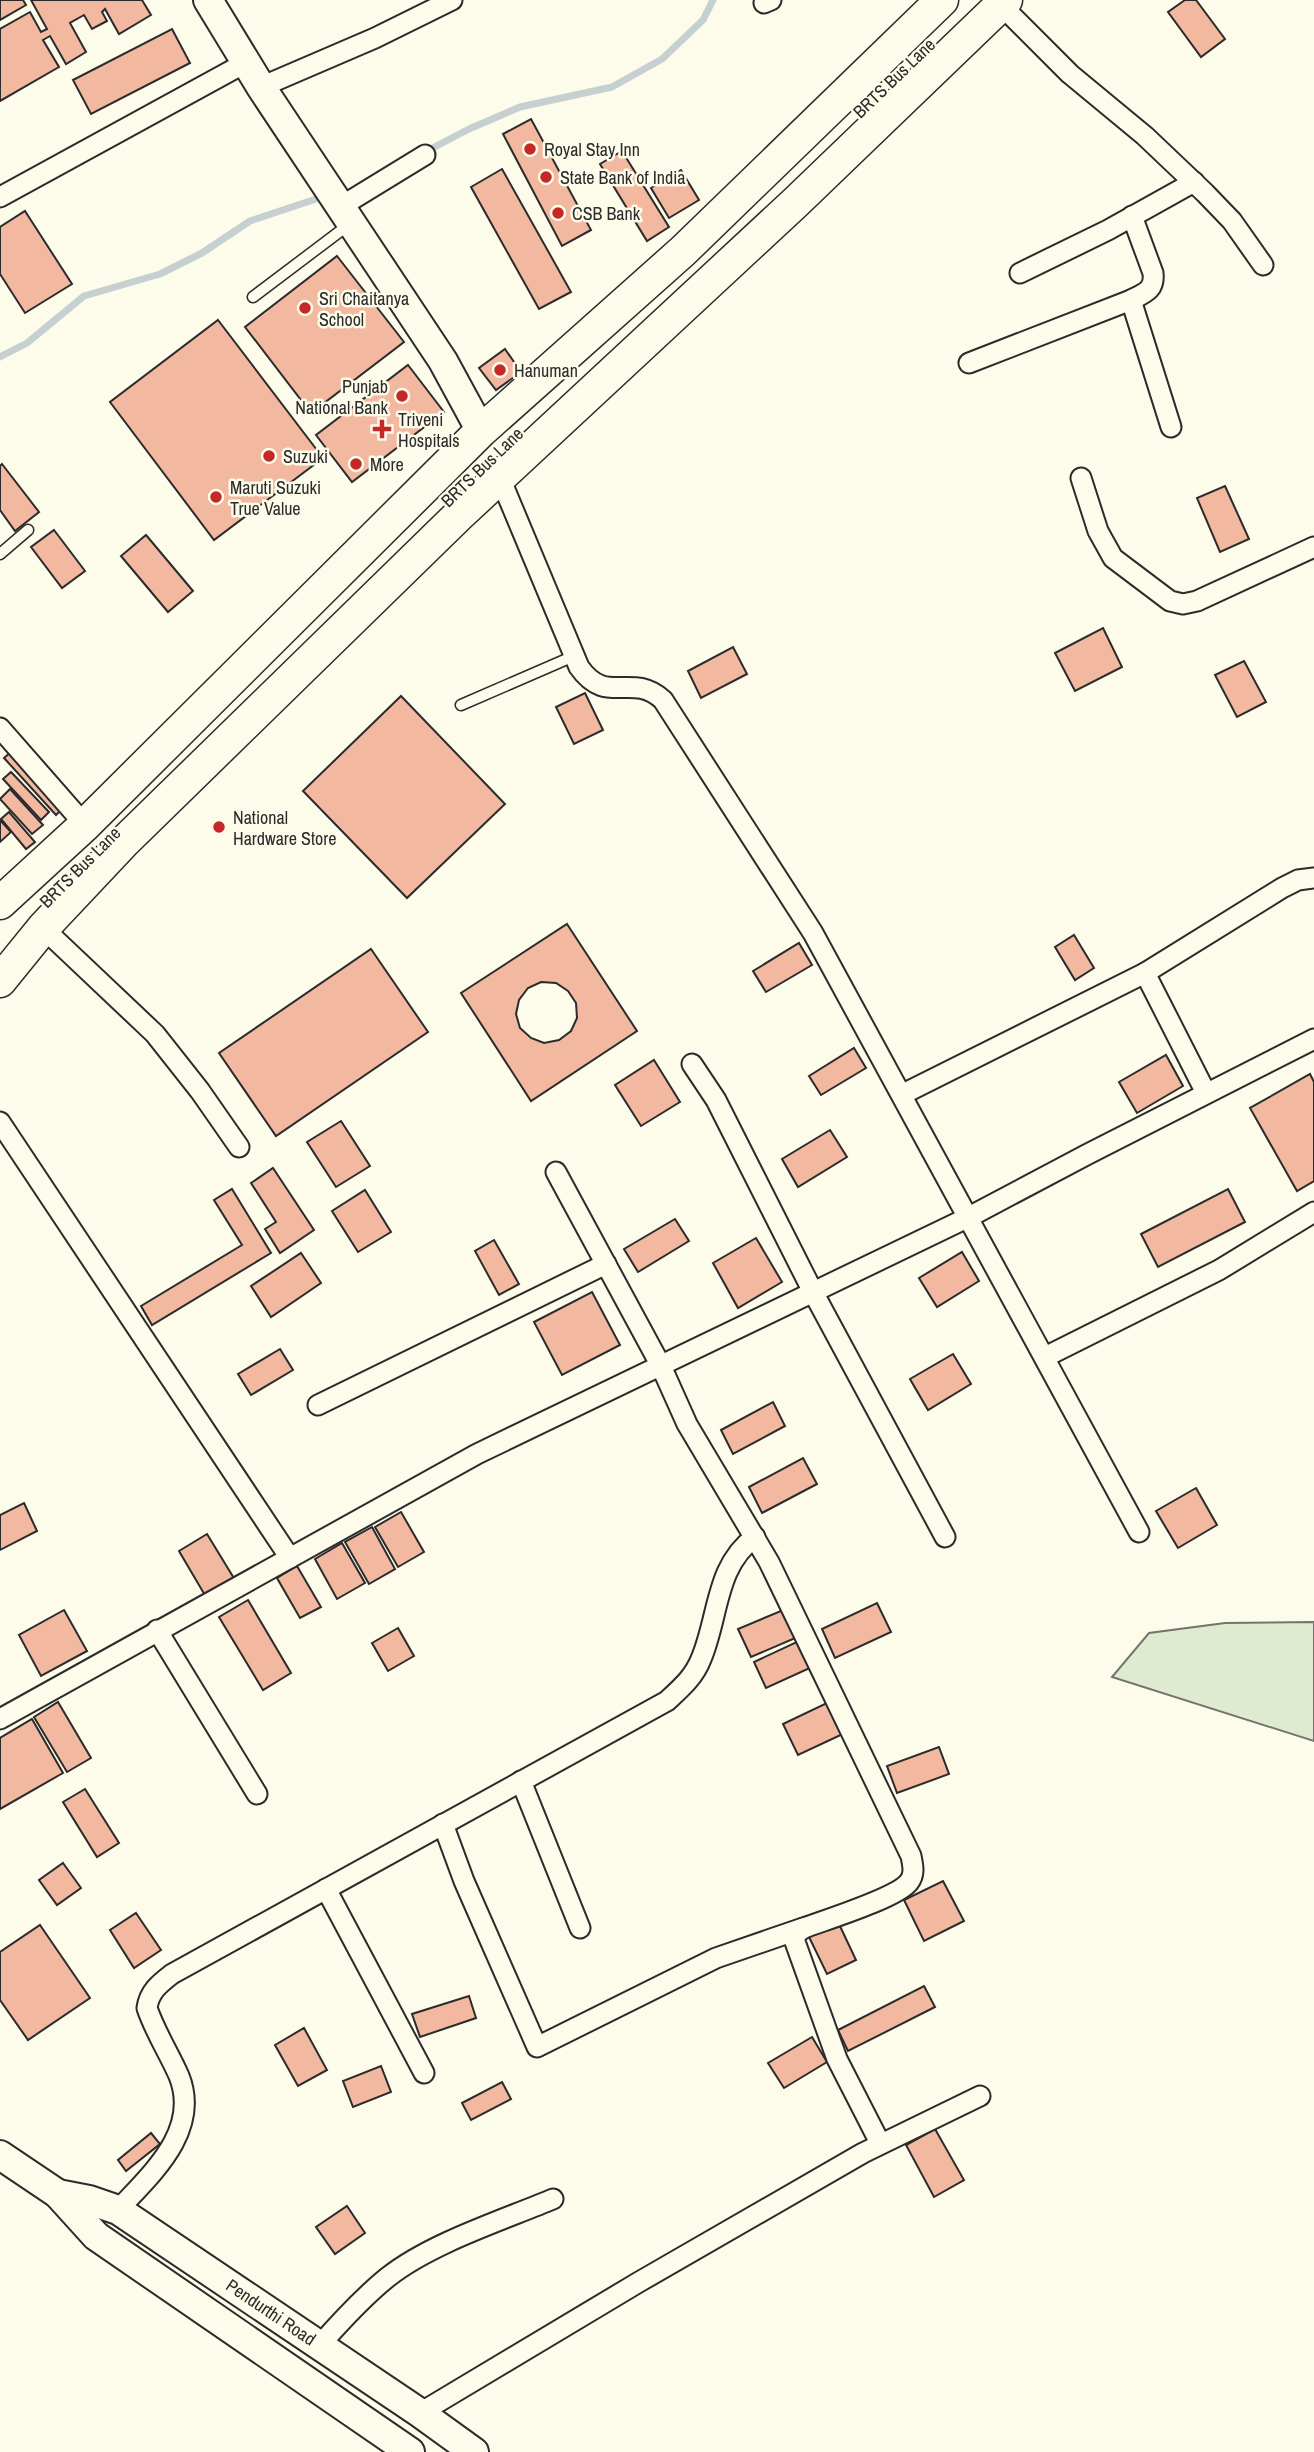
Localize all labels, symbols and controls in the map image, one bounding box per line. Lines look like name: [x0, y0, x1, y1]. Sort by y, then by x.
street label: BRTS Bus Lane: [847, 32, 941, 124]
place label: Royal Stay Inn: [544, 137, 640, 162]
marker: Royal Stay Inn: [522, 141, 538, 157]
place label: State Bank of India: [560, 165, 686, 190]
marker: State Bank of India: [538, 169, 554, 185]
place label: CSB Bank: [572, 201, 641, 226]
marker: CSB Bank: [550, 205, 566, 221]
place label: Sri Chaitanya School: [319, 286, 409, 332]
marker: Sri Chaitanya School: [297, 300, 313, 316]
place label: Hanuman: [514, 358, 578, 383]
marker: Hanuman: [492, 362, 508, 378]
place label: Punjab National Bank: [295, 374, 389, 420]
marker: Punjab National Bank: [394, 388, 410, 404]
place label: Triveni Hospitals: [398, 407, 460, 453]
marker: Triveni Hospitals: [372, 419, 392, 439]
street label: BRTS Bus Lane: [435, 421, 529, 513]
place label: Suzuki: [283, 444, 328, 469]
marker: Suzuki: [261, 448, 277, 464]
place label: More: [370, 452, 404, 477]
marker: More: [348, 456, 364, 472]
place label: Maruti Suzuki True Value: [230, 475, 321, 521]
marker: Maruti Suzuki True Value: [208, 489, 224, 505]
place label: National Hardware Store: [233, 805, 336, 851]
marker: National Hardware Store: [211, 819, 227, 835]
street label: BRTS Bus Lane: [34, 821, 126, 913]
street label: Pendurthi Road: [221, 2273, 321, 2351]

